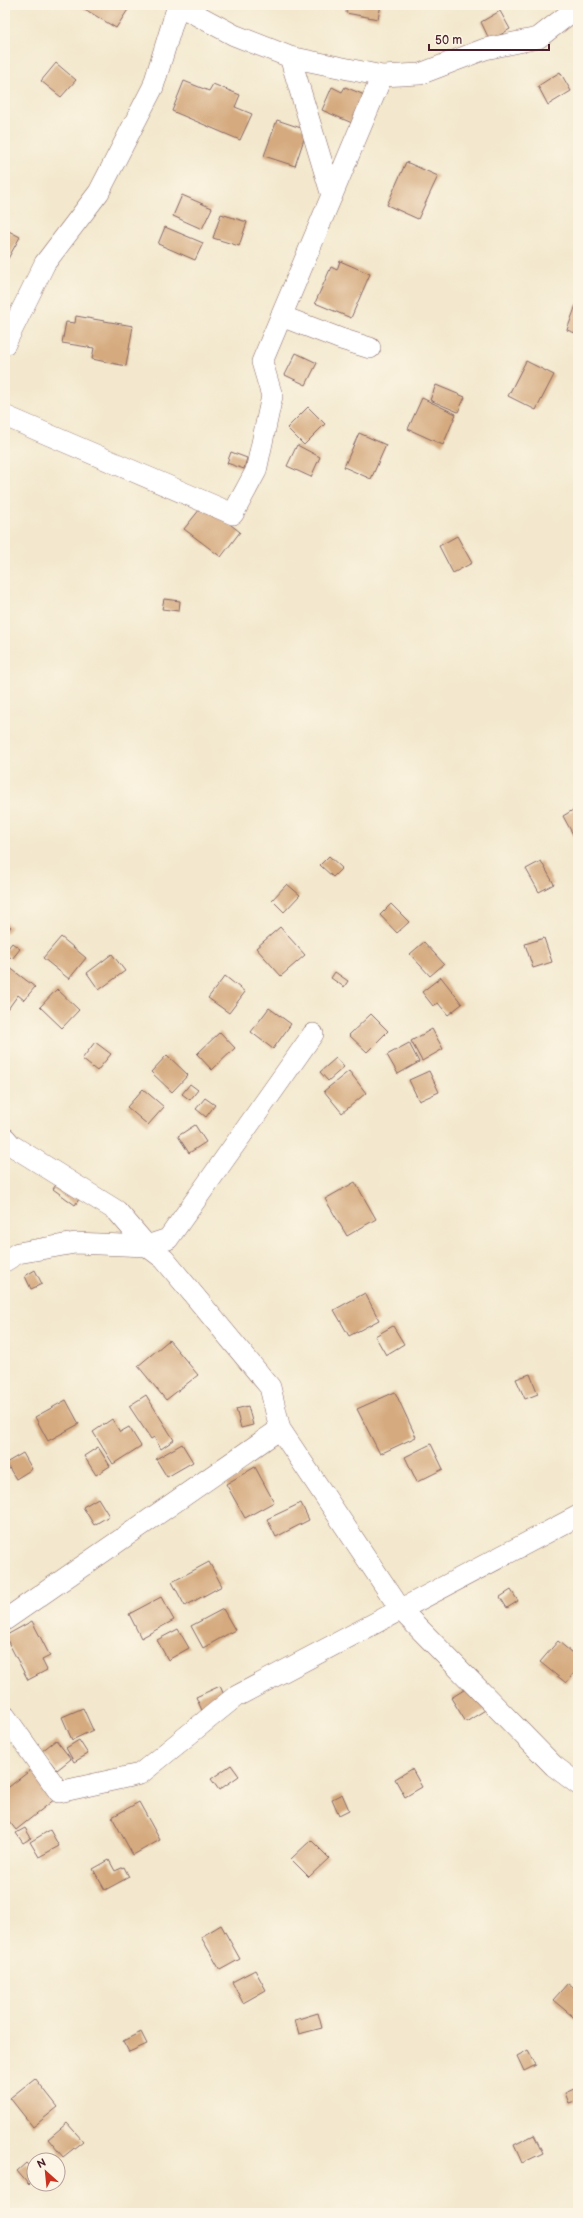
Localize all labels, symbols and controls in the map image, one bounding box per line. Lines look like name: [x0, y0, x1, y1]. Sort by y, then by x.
scale bar: [429, 26, 549, 52]
text: 50 m: [435, 33, 462, 48]
north arrow: [26, 2152, 66, 2192]
text: N: [35, 2156, 48, 2171]

